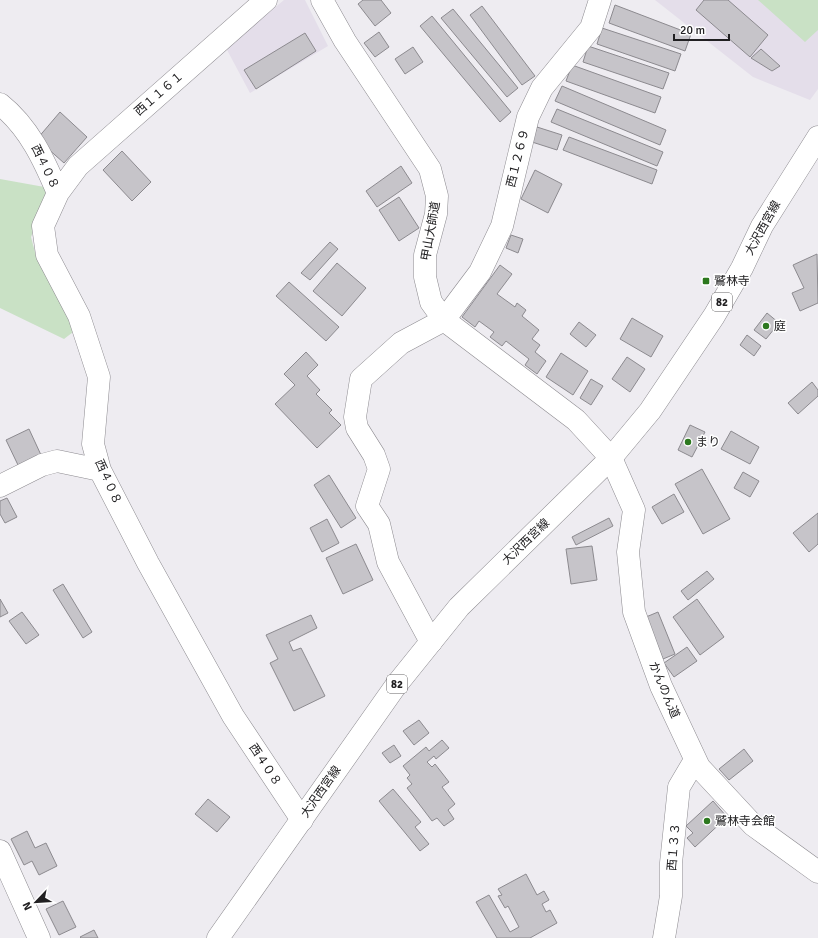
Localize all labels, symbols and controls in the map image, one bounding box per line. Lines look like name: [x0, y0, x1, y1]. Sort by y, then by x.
scale bar: [674, 16, 729, 42]
text: 20 m: [680, 23, 705, 38]
street label: 西１１６１: [131, 69, 187, 119]
street label: 西１２６９: [503, 127, 533, 189]
street label: 西４０８: [28, 142, 62, 192]
street label: 大沢西宮線: [742, 198, 784, 258]
street label: 甲山大師道: [418, 200, 444, 262]
place label: 鷲林寺: [714, 274, 750, 289]
marker: 鷲林寺: [701, 276, 711, 286]
road number: 82: [712, 293, 732, 311]
place label: 庭: [774, 319, 786, 334]
marker: 庭: [761, 321, 771, 331]
place label: まり: [696, 435, 720, 450]
marker: まり: [683, 437, 693, 447]
street label: 西４０８: [91, 457, 125, 507]
street label: 大沢西宮線: [499, 516, 553, 568]
street label: かんのん道: [645, 659, 683, 721]
road number: 82: [387, 675, 407, 693]
street label: 西４０８: [245, 741, 285, 789]
street label: 大沢西宮線: [298, 763, 344, 821]
place label: 鷲林寺会館: [715, 814, 775, 829]
marker: 鷲林寺会館: [702, 816, 712, 826]
street label: 西１３３: [664, 822, 684, 872]
north arrow: [16, 882, 56, 922]
text: N: [20, 900, 35, 912]

